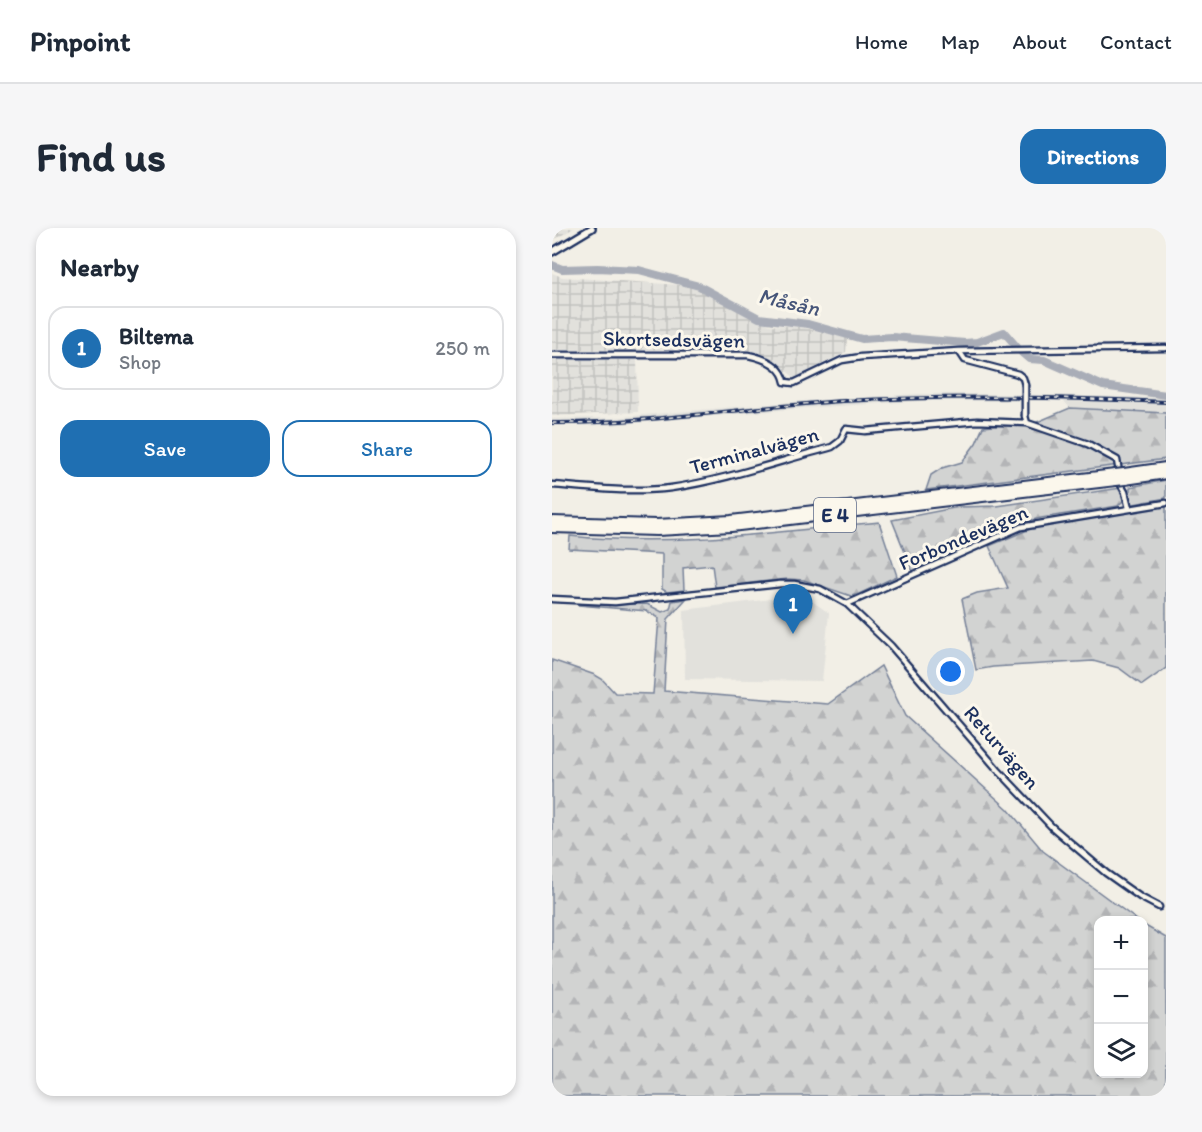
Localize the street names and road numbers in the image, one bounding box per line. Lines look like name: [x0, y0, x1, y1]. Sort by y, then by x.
street label: Skortsedsvägen: [603, 325, 745, 353]
street label: Terminalvägen: [687, 421, 821, 479]
road number: E 4: [814, 498, 856, 532]
street label: Forbondevägen: [895, 499, 1031, 575]
street label: Returvägen: [959, 700, 1045, 794]

